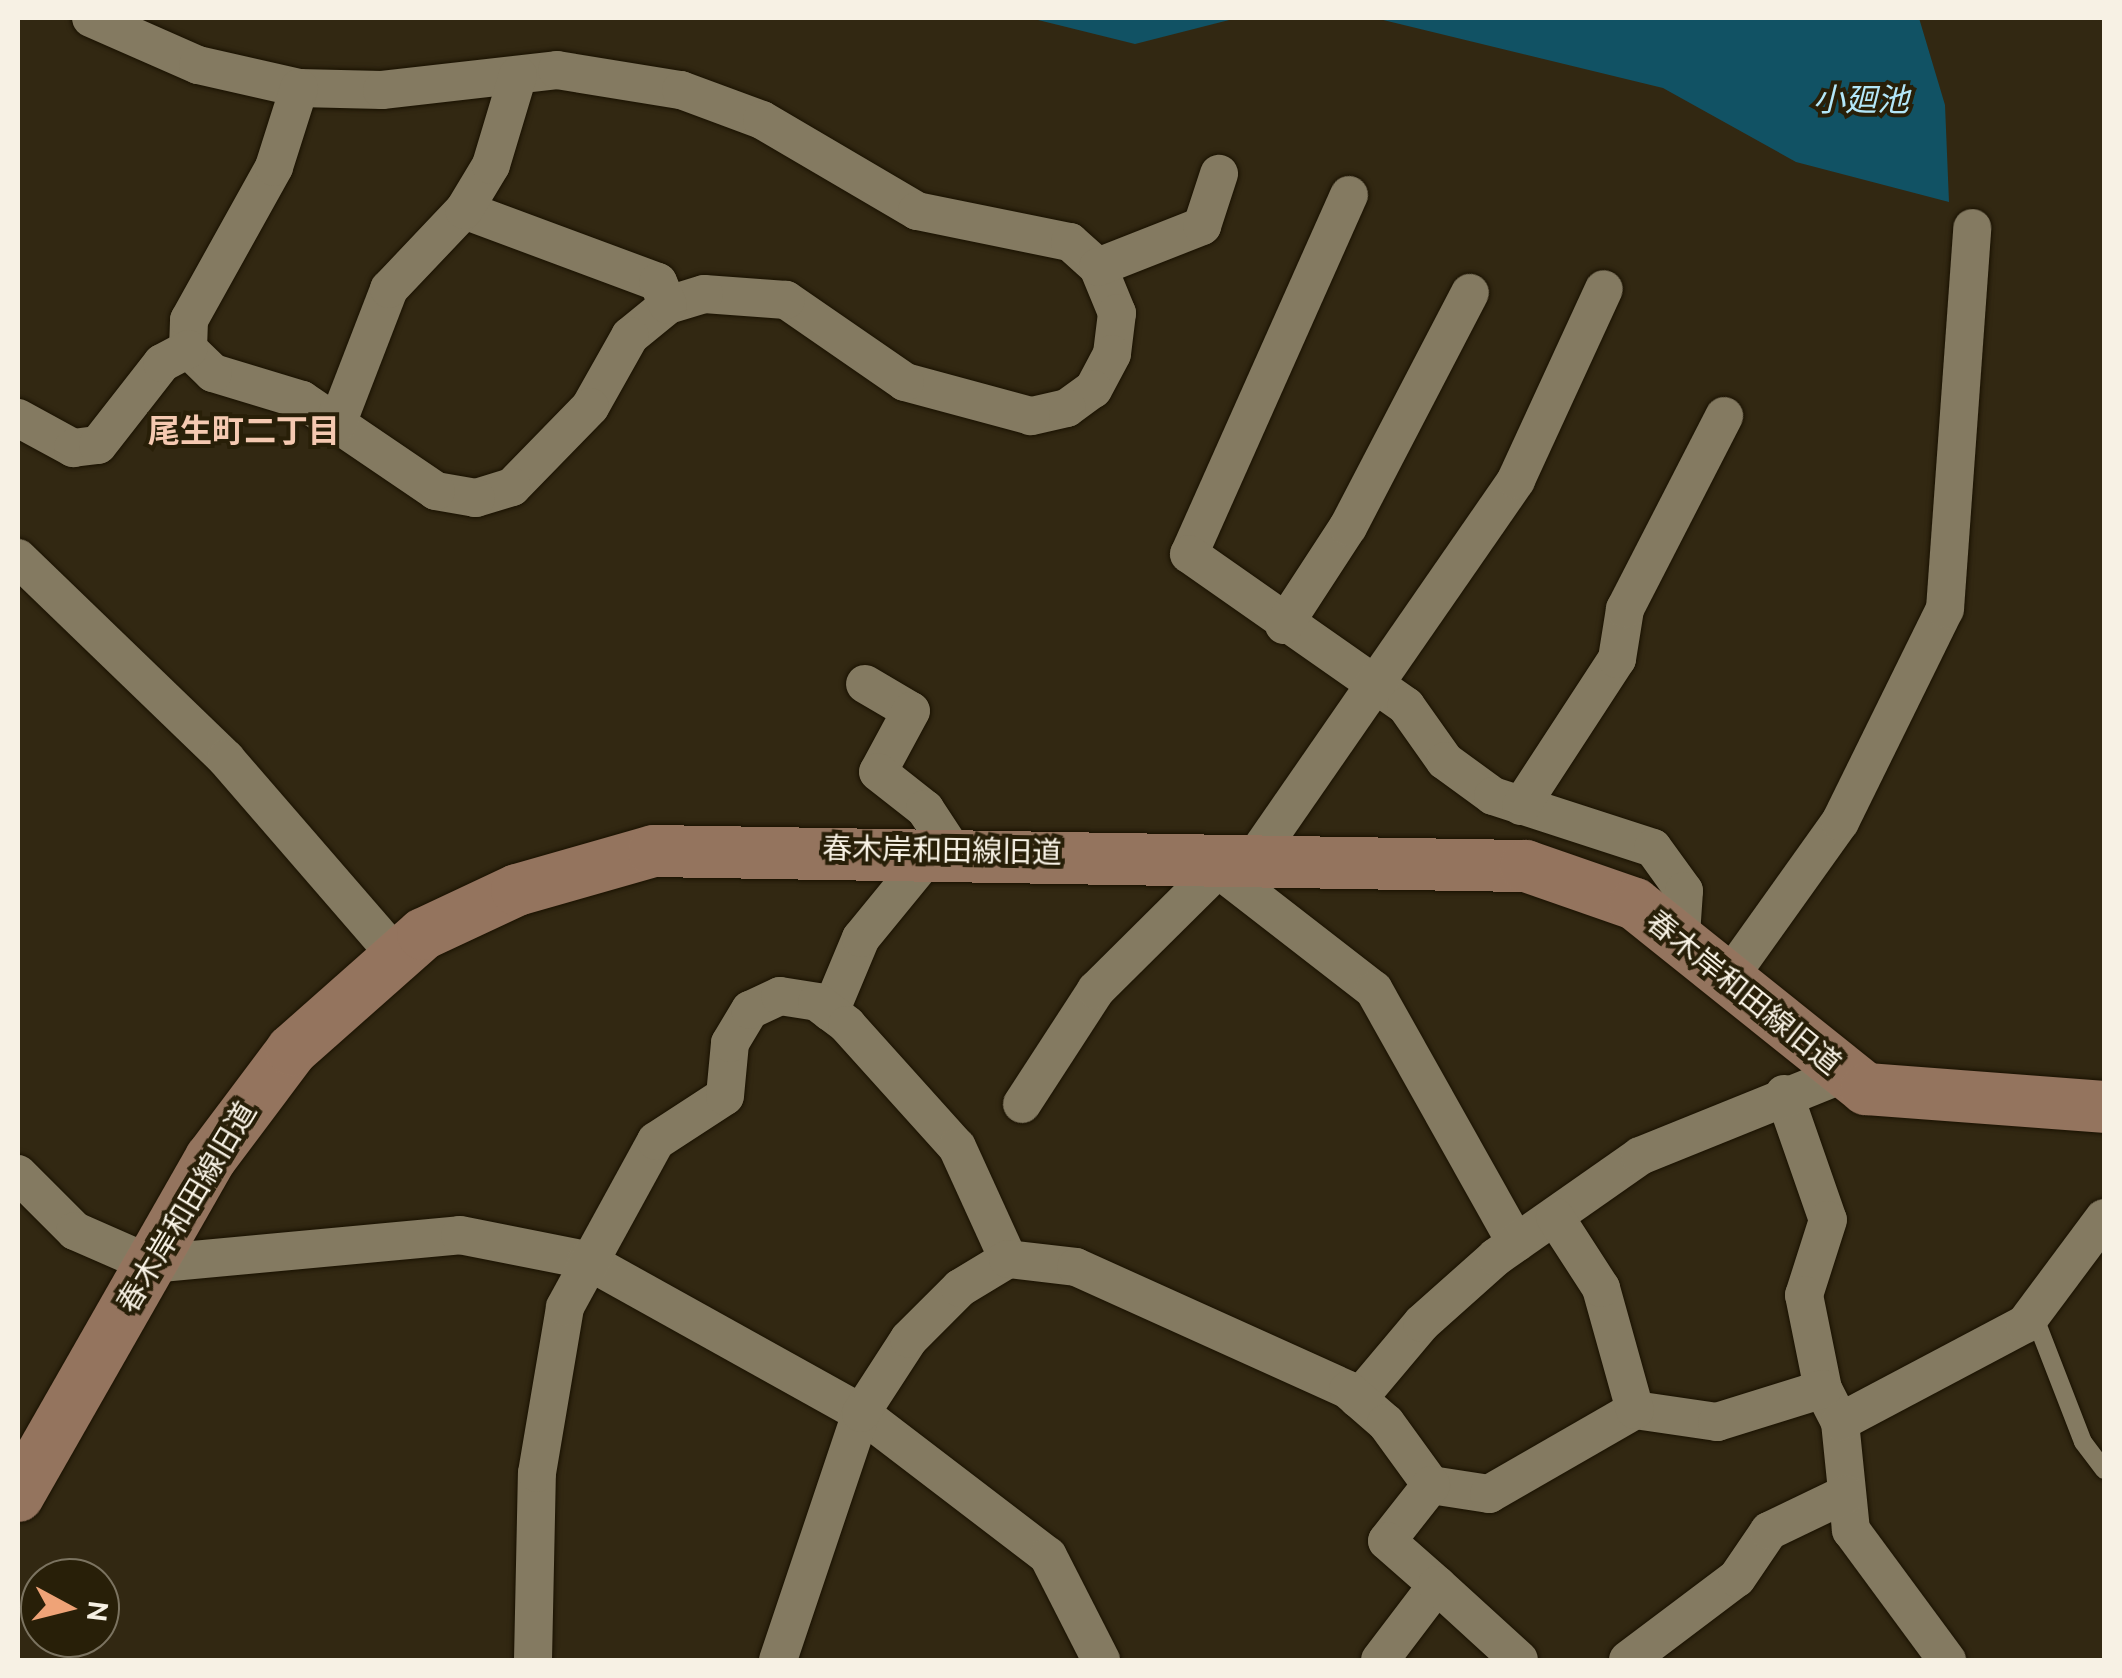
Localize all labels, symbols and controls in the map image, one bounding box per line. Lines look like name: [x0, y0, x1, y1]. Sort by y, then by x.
water label: 小廻池: [1813, 80, 1909, 118]
district label: 尾生町二丁目: [148, 411, 340, 449]
street label: 春木岸和田線旧道: [822, 830, 1062, 870]
street label: 春木岸和田線旧道: [1639, 902, 1849, 1082]
street label: 春木岸和田線旧道: [109, 1095, 263, 1319]
north arrow: [20, 1558, 120, 1658]
text: N: [82, 1599, 115, 1624]

